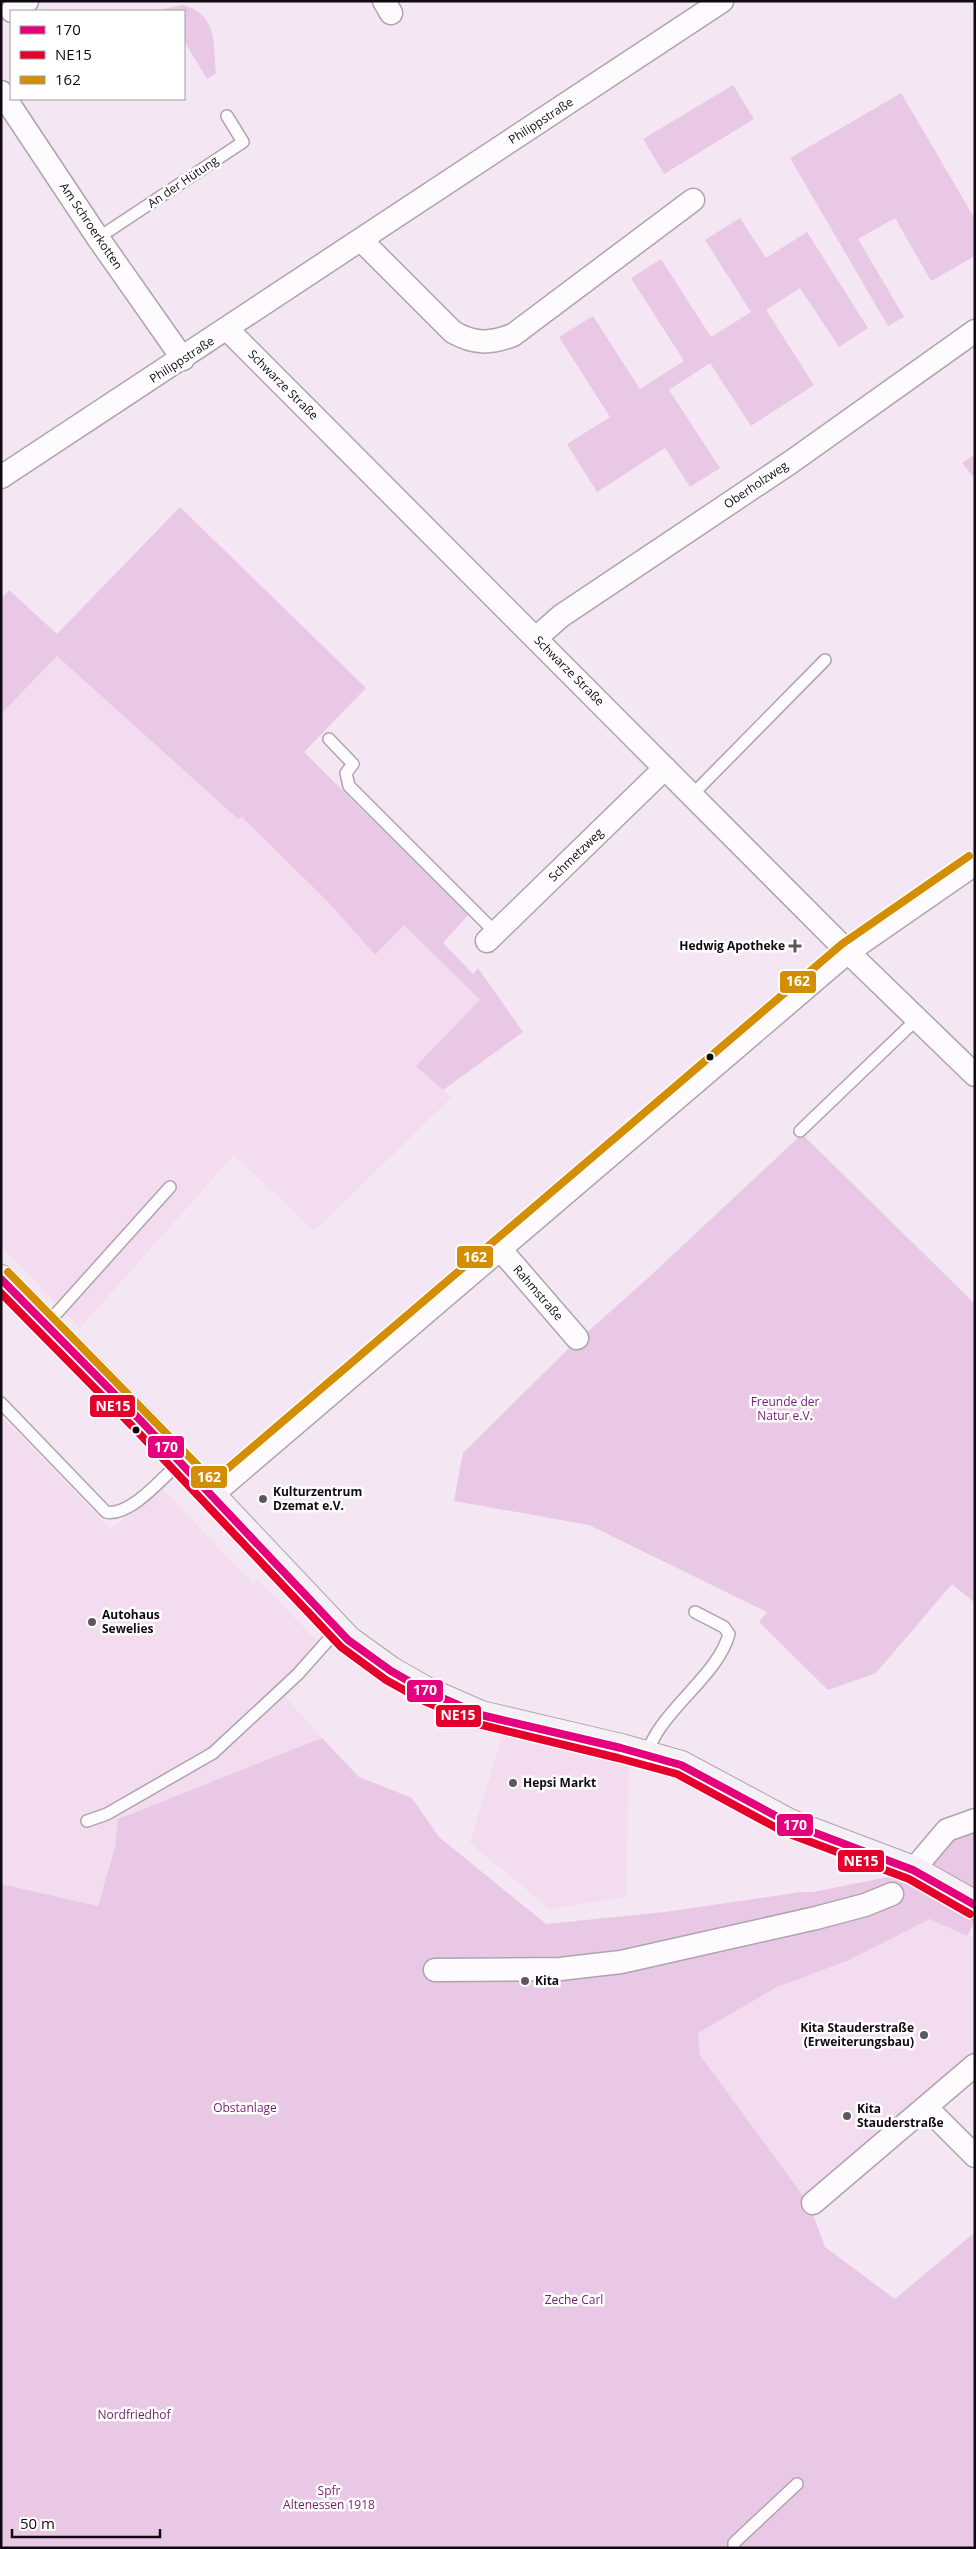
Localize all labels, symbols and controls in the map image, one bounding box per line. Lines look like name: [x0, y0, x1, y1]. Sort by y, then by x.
legend: [10, 10, 185, 100]
text: 170: [55, 19, 81, 39]
text: NE15: [55, 44, 92, 64]
text: 162: [55, 69, 81, 89]
street label: Philippstraße: [505, 93, 577, 148]
street label: An der Hütung: [144, 151, 222, 212]
street label: Am Schroerkotten: [56, 179, 127, 273]
street label: Philippstraße: [146, 332, 218, 387]
street label: Schwarze Straße: [245, 346, 322, 424]
street label: Oberholzweg: [720, 457, 792, 512]
street label: Schwarze Straße: [531, 632, 608, 710]
street label: Schmetzweg: [545, 824, 607, 885]
place label: Hedwig Apotheke: [679, 937, 785, 954]
marker: Hedwig Apotheke: [789, 940, 801, 952]
line badge: 162: [779, 970, 817, 994]
text: 162: [786, 971, 810, 990]
unlabelled marker: [705, 1052, 715, 1062]
line badge: 162: [456, 1245, 494, 1269]
text: 162: [463, 1247, 487, 1266]
street label: Rahmstraße: [510, 1261, 567, 1324]
park label: Freunde der Natur e.V.: [751, 1393, 819, 1424]
line badge: NE15: [89, 1394, 136, 1418]
text: NE15: [95, 1396, 131, 1415]
unlabelled marker: [131, 1425, 141, 1435]
line badge: 170: [147, 1435, 185, 1459]
text: 170: [154, 1437, 178, 1456]
line badge: 162: [190, 1465, 228, 1489]
text: 162: [197, 1467, 221, 1486]
place label: Kulturzentrum Dzemat e.V.: [273, 1483, 362, 1514]
marker: Kulturzentrum Dzemat e.V.: [257, 1493, 269, 1505]
place label: Autohaus Sewelies: [102, 1606, 160, 1637]
marker: Autohaus Sewelies: [86, 1616, 98, 1628]
line badge: 170: [406, 1679, 444, 1703]
text: 170: [413, 1680, 437, 1699]
line badge: NE15: [435, 1704, 482, 1728]
text: NE15: [440, 1705, 476, 1724]
place label: Hepsi Markt: [523, 1774, 596, 1791]
marker: Hepsi Markt: [507, 1777, 519, 1789]
line badge: 170: [776, 1813, 814, 1837]
text: 170: [783, 1815, 807, 1834]
line badge: NE15: [837, 1849, 885, 1873]
text: NE15: [843, 1851, 879, 1870]
place label: Kita: [535, 1972, 559, 1989]
marker: Kita: [519, 1975, 531, 1987]
place label: Kita Stauderstraße (Erweiterungsbau): [800, 2019, 914, 2050]
marker: Kita Stauderstraße (Erweiterungsbau): [918, 2029, 930, 2041]
park label: Obstanlage: [213, 2099, 277, 2116]
place label: Kita Stauderstraße: [857, 2100, 944, 2131]
marker: Kita Stauderstraße: [841, 2110, 853, 2122]
park label: Zeche Carl: [545, 2291, 603, 2308]
park label: Nordfriedhof: [97, 2406, 172, 2423]
park label: Spfr Altenessen 1918: [283, 2482, 375, 2513]
scale bar: [12, 2506, 160, 2538]
text: 50 m: [20, 2513, 55, 2533]

